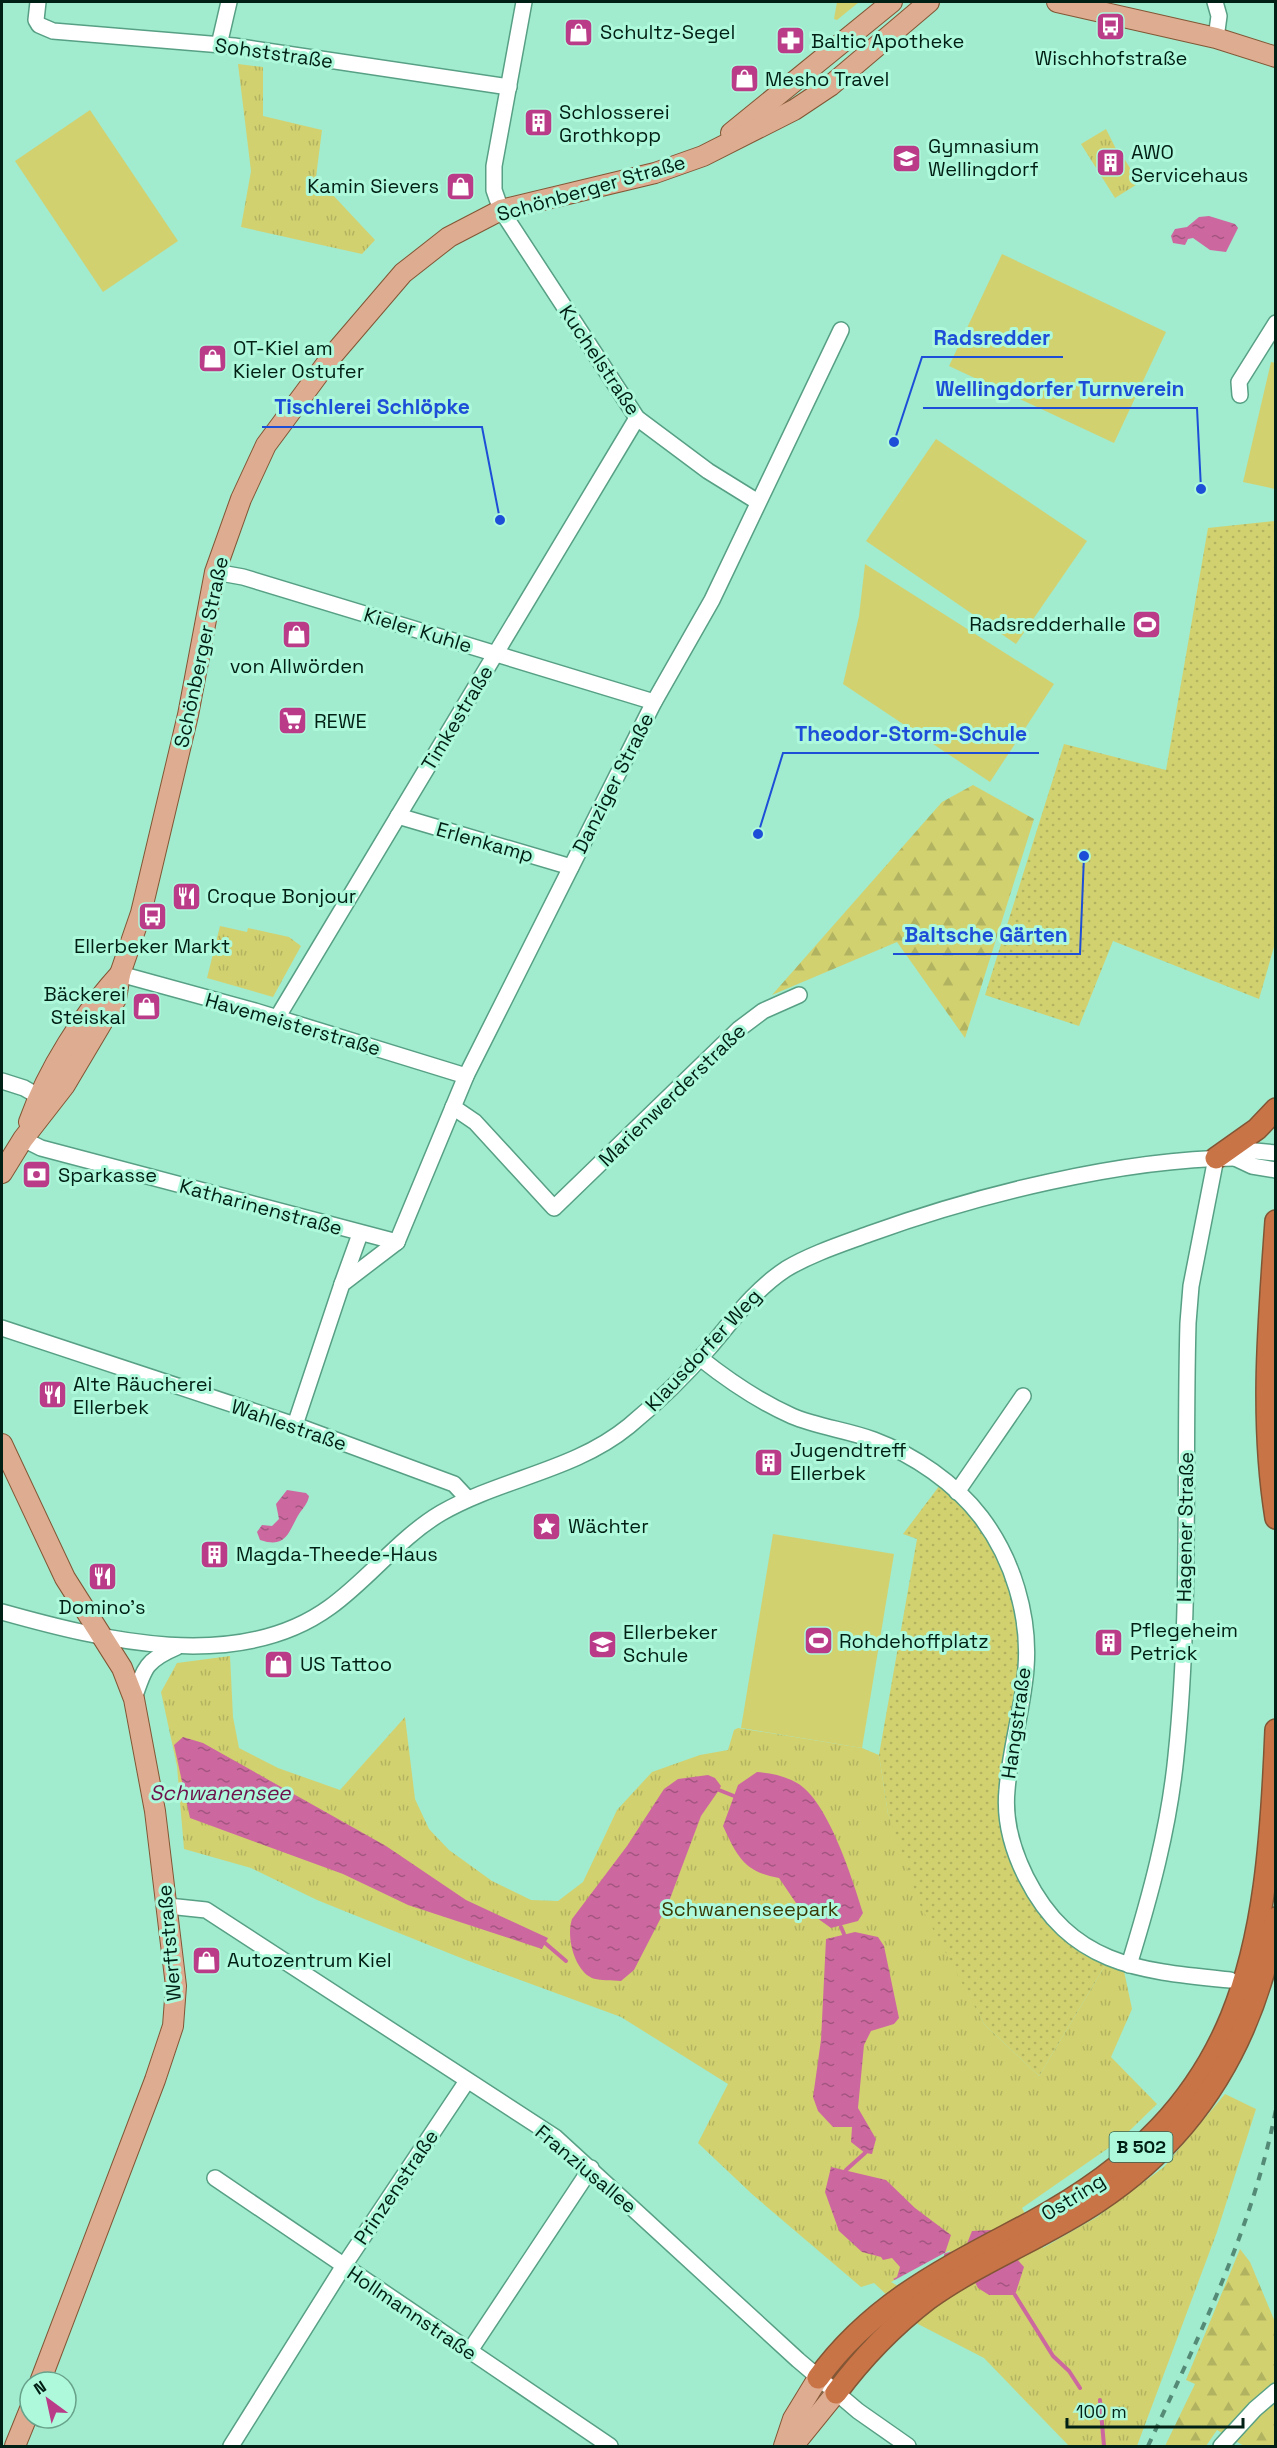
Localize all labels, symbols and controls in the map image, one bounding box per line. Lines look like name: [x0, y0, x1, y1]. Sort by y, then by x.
bus stop icon: Wischhofstraße: [1095, 11, 1127, 43]
shop icon: Schultz-Segel: [563, 16, 595, 48]
place label: Schultz-Segel: [600, 19, 735, 45]
pharmacy icon: Baltic Apotheke: [774, 25, 806, 57]
place label: Baltic Apotheke: [811, 28, 964, 54]
street label: Sohststraße: [213, 32, 335, 74]
place label: Wischhofstraße: [1035, 45, 1187, 71]
shop icon: Mesho Travel: [728, 63, 760, 95]
place label: Mesho Travel: [765, 66, 889, 92]
place label: Schlosserei Grothkopp: [559, 99, 670, 148]
building icon: Schlosserei Grothkopp: [522, 107, 554, 139]
place label: Gymnasium Wellingdorf: [928, 133, 1039, 182]
place label: AWO Servicehaus: [1131, 139, 1248, 188]
school or university icon: Gymnasium Wellingdorf: [891, 142, 923, 174]
building icon: AWO Servicehaus: [1094, 147, 1126, 179]
street label: Schönberger Straße: [494, 149, 688, 227]
shop icon: Kamin Sievers: [444, 170, 476, 202]
place label: Kamin Sievers: [307, 173, 439, 199]
street label: Kuchelstraße: [553, 300, 647, 420]
callout: Radsredder: [922, 318, 1063, 357]
text: Radsredder: [934, 324, 1050, 351]
place label: OT-Kiel am Kieler Ostufer: [233, 335, 364, 384]
shop icon: OT-Kiel am Kieler Ostufer: [196, 343, 228, 375]
callout: Wellingdorfer Turnverein: [923, 369, 1197, 408]
text: Wellingdorfer Turnverein: [935, 375, 1185, 402]
callout: Tischlerei Schlöpke: [262, 388, 482, 427]
text: Tischlerei Schlöpke: [274, 393, 470, 420]
street label: Schönberger Straße: [168, 554, 234, 750]
street label: Kieler Kuhle: [361, 601, 475, 659]
sports icon: Radsredderhalle: [1131, 608, 1163, 640]
place label: Radsredderhalle: [969, 611, 1126, 637]
shop icon: von Allwörden: [281, 619, 313, 651]
place label: von Allwörden: [230, 653, 364, 679]
street label: Timkestraße: [415, 661, 499, 775]
supermarket icon: REWE: [277, 705, 309, 737]
place label: REWE: [314, 708, 367, 734]
street label: Danziger Straße: [566, 708, 660, 858]
callout: Theodor-Storm-Schule: [783, 714, 1039, 753]
text: Theodor-Storm-Schule: [795, 720, 1027, 747]
street label: Erlenkamp: [433, 816, 537, 868]
restaurant icon: Croque Bonjour: [170, 880, 202, 912]
place label: Croque Bonjour: [207, 883, 356, 909]
bus stop icon: Ellerbeker Markt: [136, 900, 168, 932]
callout: Baltsche Gärten: [893, 915, 1080, 954]
text: Baltsche Gärten: [904, 921, 1068, 948]
place label: Ellerbeker Markt: [74, 933, 230, 959]
place label: Bäckerei Steiskal: [44, 981, 126, 1030]
street label: Havemeisterstraße: [202, 987, 384, 1061]
shop icon: Bäckerei Steiskal: [131, 990, 163, 1022]
street label: Marienwerderstraße: [593, 1018, 751, 1172]
bank icon: Sparkasse: [21, 1159, 53, 1191]
place label: Sparkasse: [58, 1162, 157, 1188]
street label: Katharinenstraße: [177, 1173, 345, 1241]
street label: Klausdorfer Weg: [639, 1283, 767, 1417]
place label: Alte Räucherei Ellerbek: [73, 1371, 212, 1420]
restaurant icon: Alte Räucherei Ellerbek: [36, 1379, 68, 1411]
street label: Wahlestraße: [228, 1393, 350, 1457]
place label: Jugendtreff Ellerbek: [790, 1437, 907, 1486]
building icon: Jugendtreff Ellerbek: [753, 1446, 785, 1478]
street label: Hagener Straße: [1171, 1452, 1199, 1602]
place icon: Wächter: [531, 1510, 563, 1542]
place label: Wächter: [568, 1513, 649, 1539]
building icon: Magda-Theede-Haus: [199, 1538, 231, 1570]
place label: Magda-Theede-Haus: [236, 1541, 438, 1567]
restaurant icon: Domino's: [86, 1561, 118, 1593]
place label: Domino's: [58, 1594, 146, 1620]
place label: Pflegeheim Petrick: [1130, 1617, 1238, 1666]
place label: Ellerbeker Schule: [623, 1619, 718, 1668]
sports icon: Rohdehoffplatz: [802, 1625, 834, 1657]
building icon: Pflegeheim Petrick: [1093, 1626, 1125, 1658]
school or university icon: Ellerbeker Schule: [586, 1628, 618, 1660]
place label: Rohdehoffplatz: [839, 1628, 989, 1654]
shop icon: US Tattoo: [263, 1648, 295, 1680]
place label: US Tattoo: [300, 1651, 392, 1677]
street label: Hangstraße: [995, 1666, 1037, 1780]
water label: Schwanensee: [149, 1779, 292, 1806]
street label: Werftstraße: [151, 1884, 187, 2002]
park label: Schwanenseepark: [662, 1896, 839, 1922]
shop icon: Autozentrum Kiel: [190, 1944, 222, 1976]
place label: Autozentrum Kiel: [227, 1947, 392, 1973]
street label: Franziusallee: [530, 2119, 642, 2219]
street label: Prinzenstraße: [348, 2124, 444, 2250]
road number: B 502: [1110, 2132, 1172, 2162]
street label: Ostring: [1036, 2167, 1110, 2227]
street label: Hollmannstraße: [342, 2260, 482, 2366]
north arrow: [18, 2370, 78, 2430]
text: N: [30, 2376, 50, 2400]
scale bar: [1067, 2391, 1242, 2429]
text: 100 m: [1076, 2400, 1127, 2423]

